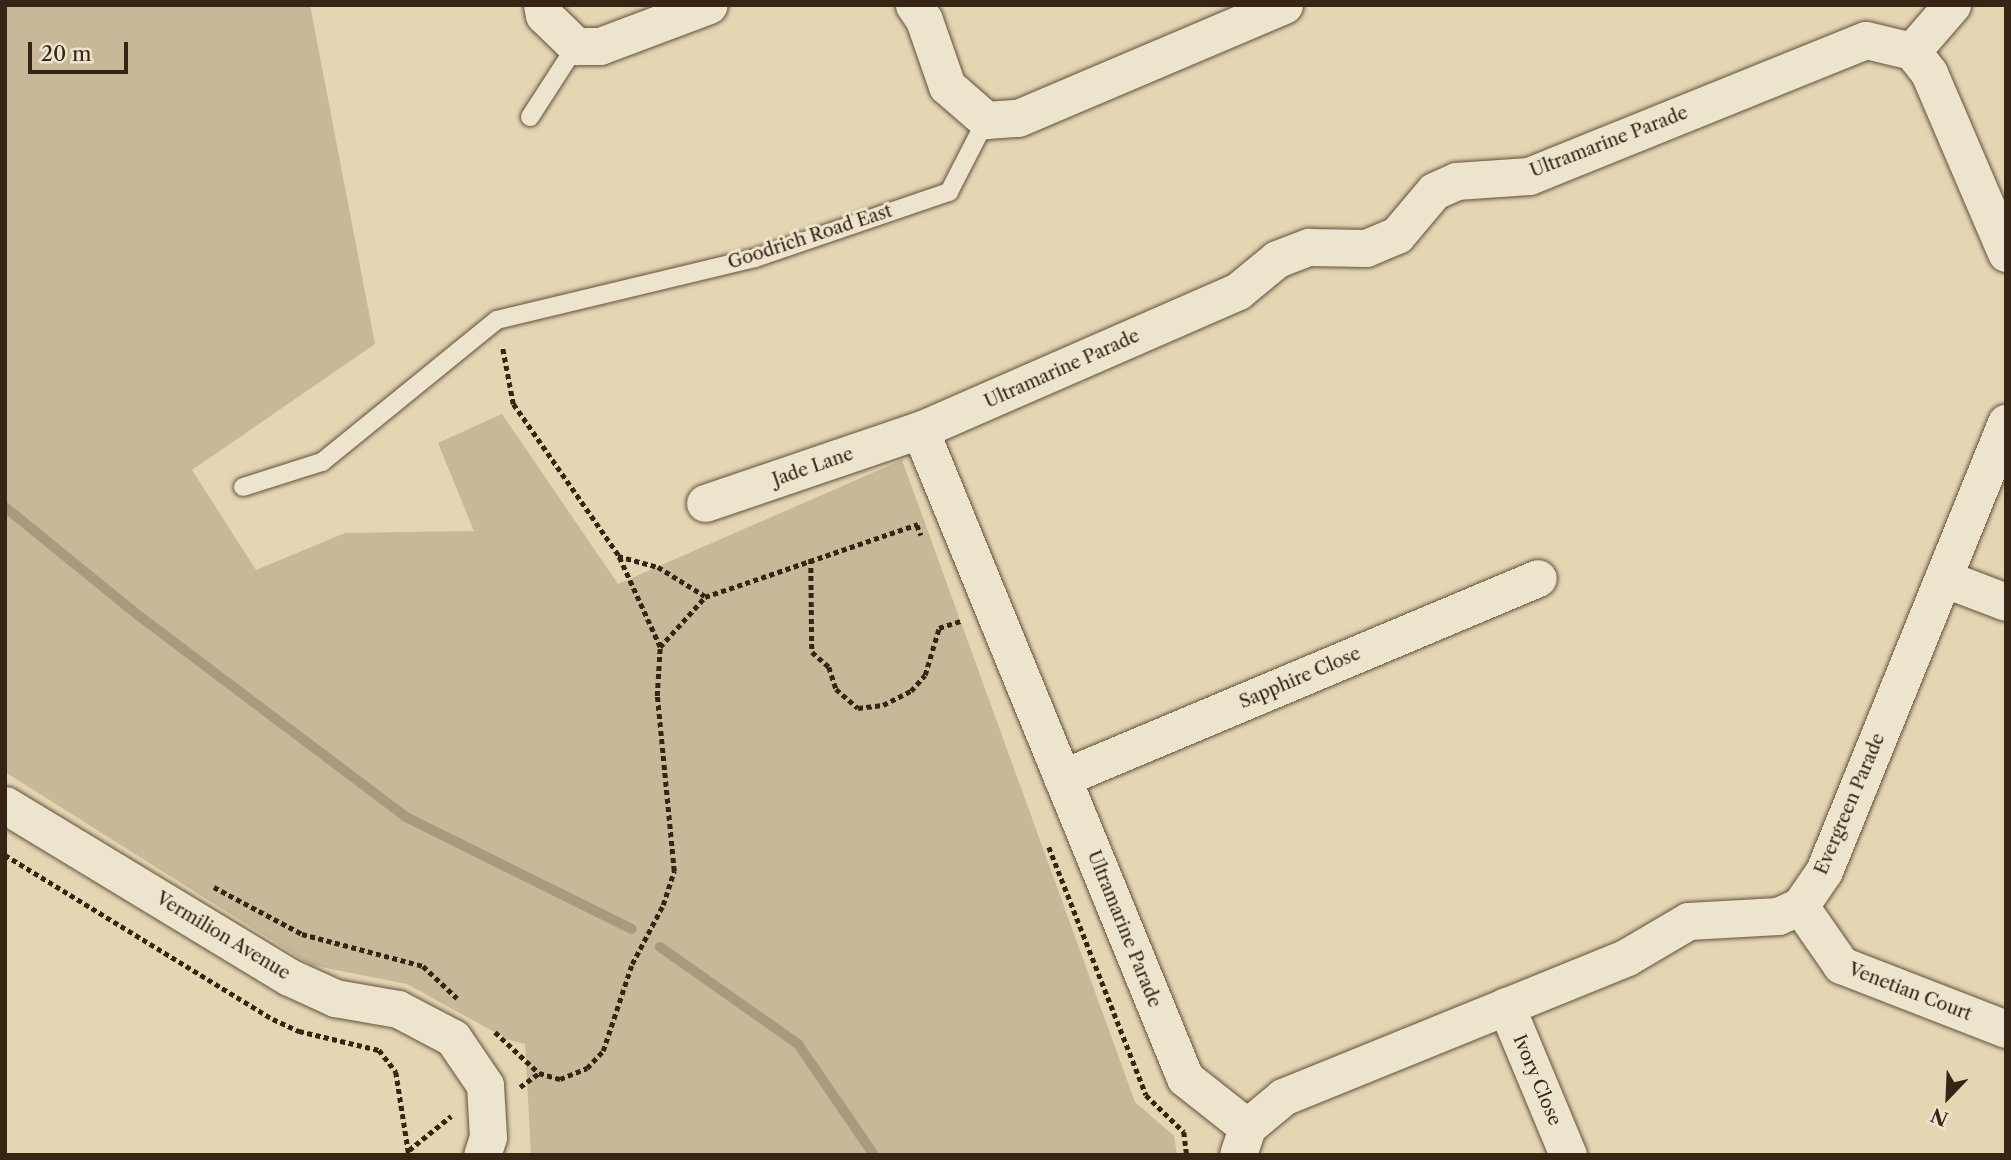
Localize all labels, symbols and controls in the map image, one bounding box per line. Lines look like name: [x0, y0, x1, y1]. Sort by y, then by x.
scale bar: [32, 28, 131, 72]
text: 20 m: [41, 41, 92, 66]
street label: Ultramarine Parade: [1527, 102, 1691, 182]
street label: Goodrich Road East: [725, 200, 895, 274]
street label: Ultramarine Parade: [981, 325, 1143, 413]
street label: Jade Lane: [770, 443, 856, 491]
street label: Sapphire Close: [1236, 643, 1364, 713]
street label: Evergreen Parade: [1810, 730, 1890, 878]
street label: Ultramarine Parade: [1083, 847, 1165, 1011]
street label: Vermilion Avenue: [152, 887, 294, 985]
street label: Venetian Court: [1845, 959, 1975, 1025]
street label: Ivory Close: [1508, 1031, 1566, 1129]
north arrow: [1913, 1062, 1983, 1132]
text: N: [1928, 1103, 1952, 1131]

